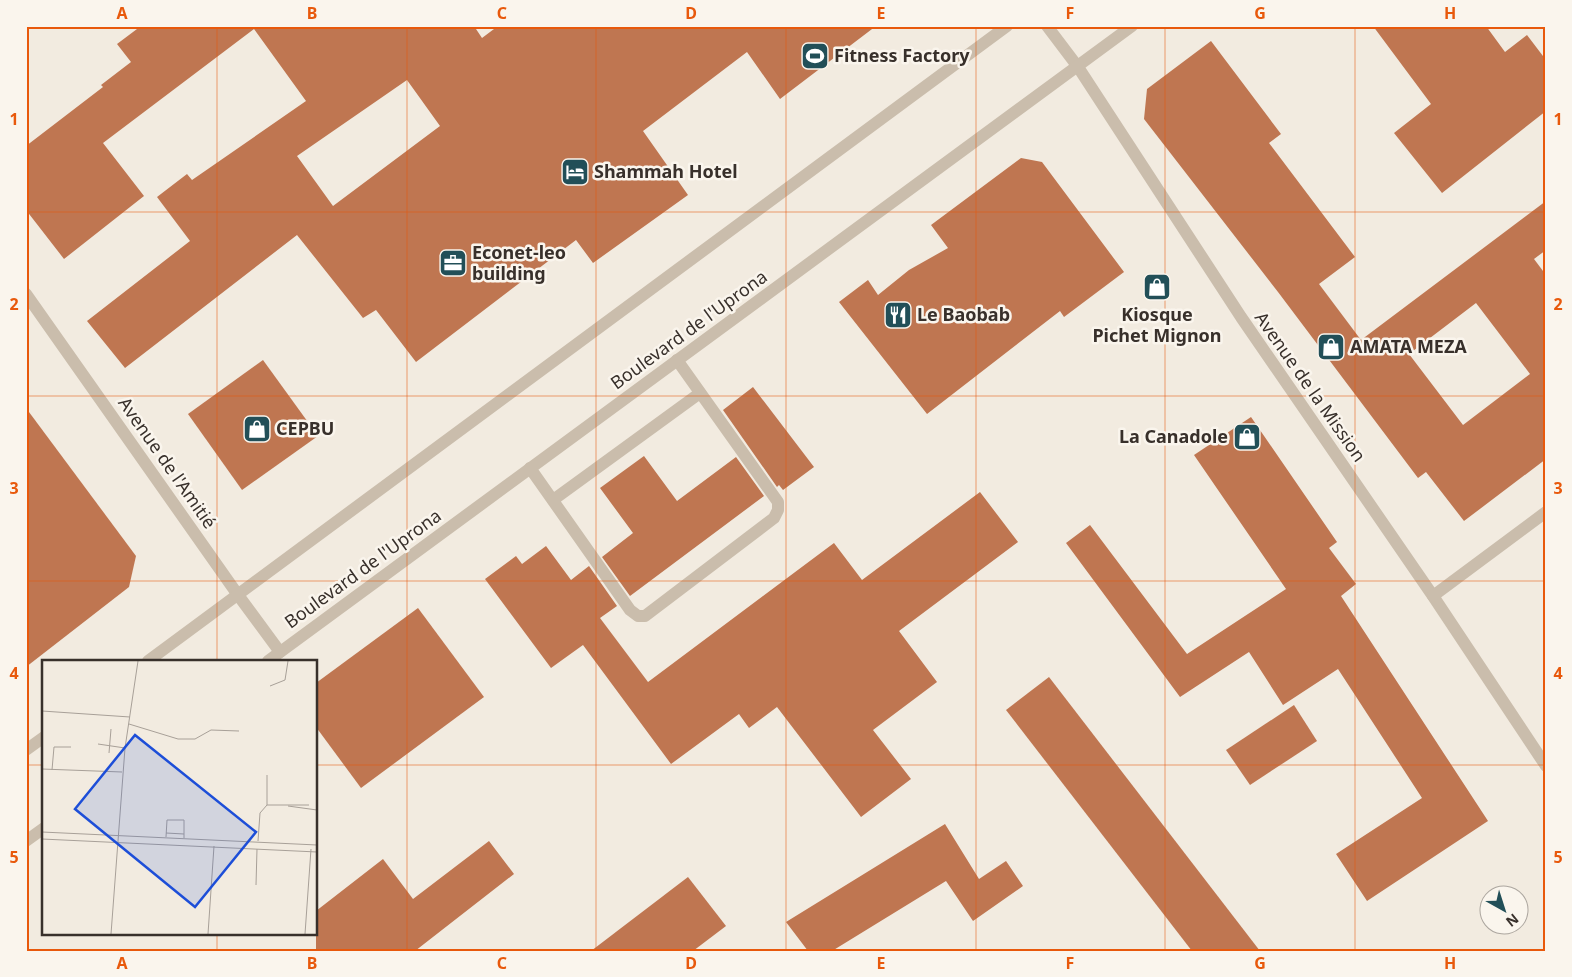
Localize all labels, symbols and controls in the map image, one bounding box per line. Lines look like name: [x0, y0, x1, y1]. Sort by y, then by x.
text: A: [116, 2, 128, 24]
text: B: [307, 2, 317, 24]
text: C: [497, 2, 507, 24]
text: D: [685, 2, 697, 24]
text: E: [877, 2, 886, 24]
text: F: [1066, 2, 1074, 24]
text: G: [1254, 2, 1266, 24]
text: H: [1444, 2, 1456, 24]
sports icon: Fitness Factory: [800, 41, 830, 71]
place label: Fitness Factory: [834, 43, 970, 67]
text: 1: [9, 108, 19, 130]
text: 1: [1553, 108, 1563, 130]
hotel icon: Shammah Hotel: [560, 157, 590, 187]
place label: Shammah Hotel: [594, 159, 738, 183]
place label: Econet-leo building: [472, 240, 566, 285]
office icon: Econet-leo building: [438, 248, 468, 278]
street label: Boulevard de l'Uprona: [605, 264, 772, 394]
shop icon: Kiosque Pichet Mignon: [1142, 272, 1172, 302]
text: 2: [9, 293, 19, 315]
text: 2: [1553, 293, 1563, 315]
restaurant icon: Le Baobab: [883, 300, 913, 330]
place label: Le Baobab: [917, 302, 1010, 326]
place label: Kiosque Pichet Mignon: [1092, 302, 1222, 347]
street label: Avenue de la Mission: [1250, 307, 1372, 466]
shop icon: AMATA MEZA: [1316, 332, 1346, 362]
place label: AMATA MEZA: [1350, 334, 1467, 358]
street label: Avenue de l'Amitié: [113, 392, 222, 533]
shop icon: CEPBU: [242, 414, 272, 444]
place label: CEPBU: [276, 416, 334, 440]
shop icon: La Canadole: [1232, 422, 1262, 452]
place label: La Canadole: [1119, 424, 1228, 448]
text: 3: [9, 477, 19, 499]
text: 3: [1553, 477, 1563, 499]
street label: Boulevard de l'Uprona: [279, 503, 446, 633]
inset map: [42, 660, 318, 934]
text: 4: [9, 662, 19, 684]
text: 4: [1553, 662, 1563, 684]
text: 5: [9, 846, 19, 868]
text: 5: [1553, 846, 1563, 868]
north arrow: [1480, 884, 1530, 934]
text: N: [1502, 910, 1523, 931]
text: A: [116, 952, 128, 974]
text: B: [307, 952, 317, 974]
text: C: [497, 952, 507, 974]
text: D: [685, 952, 697, 974]
text: E: [877, 952, 886, 974]
text: F: [1066, 952, 1074, 974]
text: G: [1254, 952, 1266, 974]
text: H: [1444, 952, 1456, 974]

